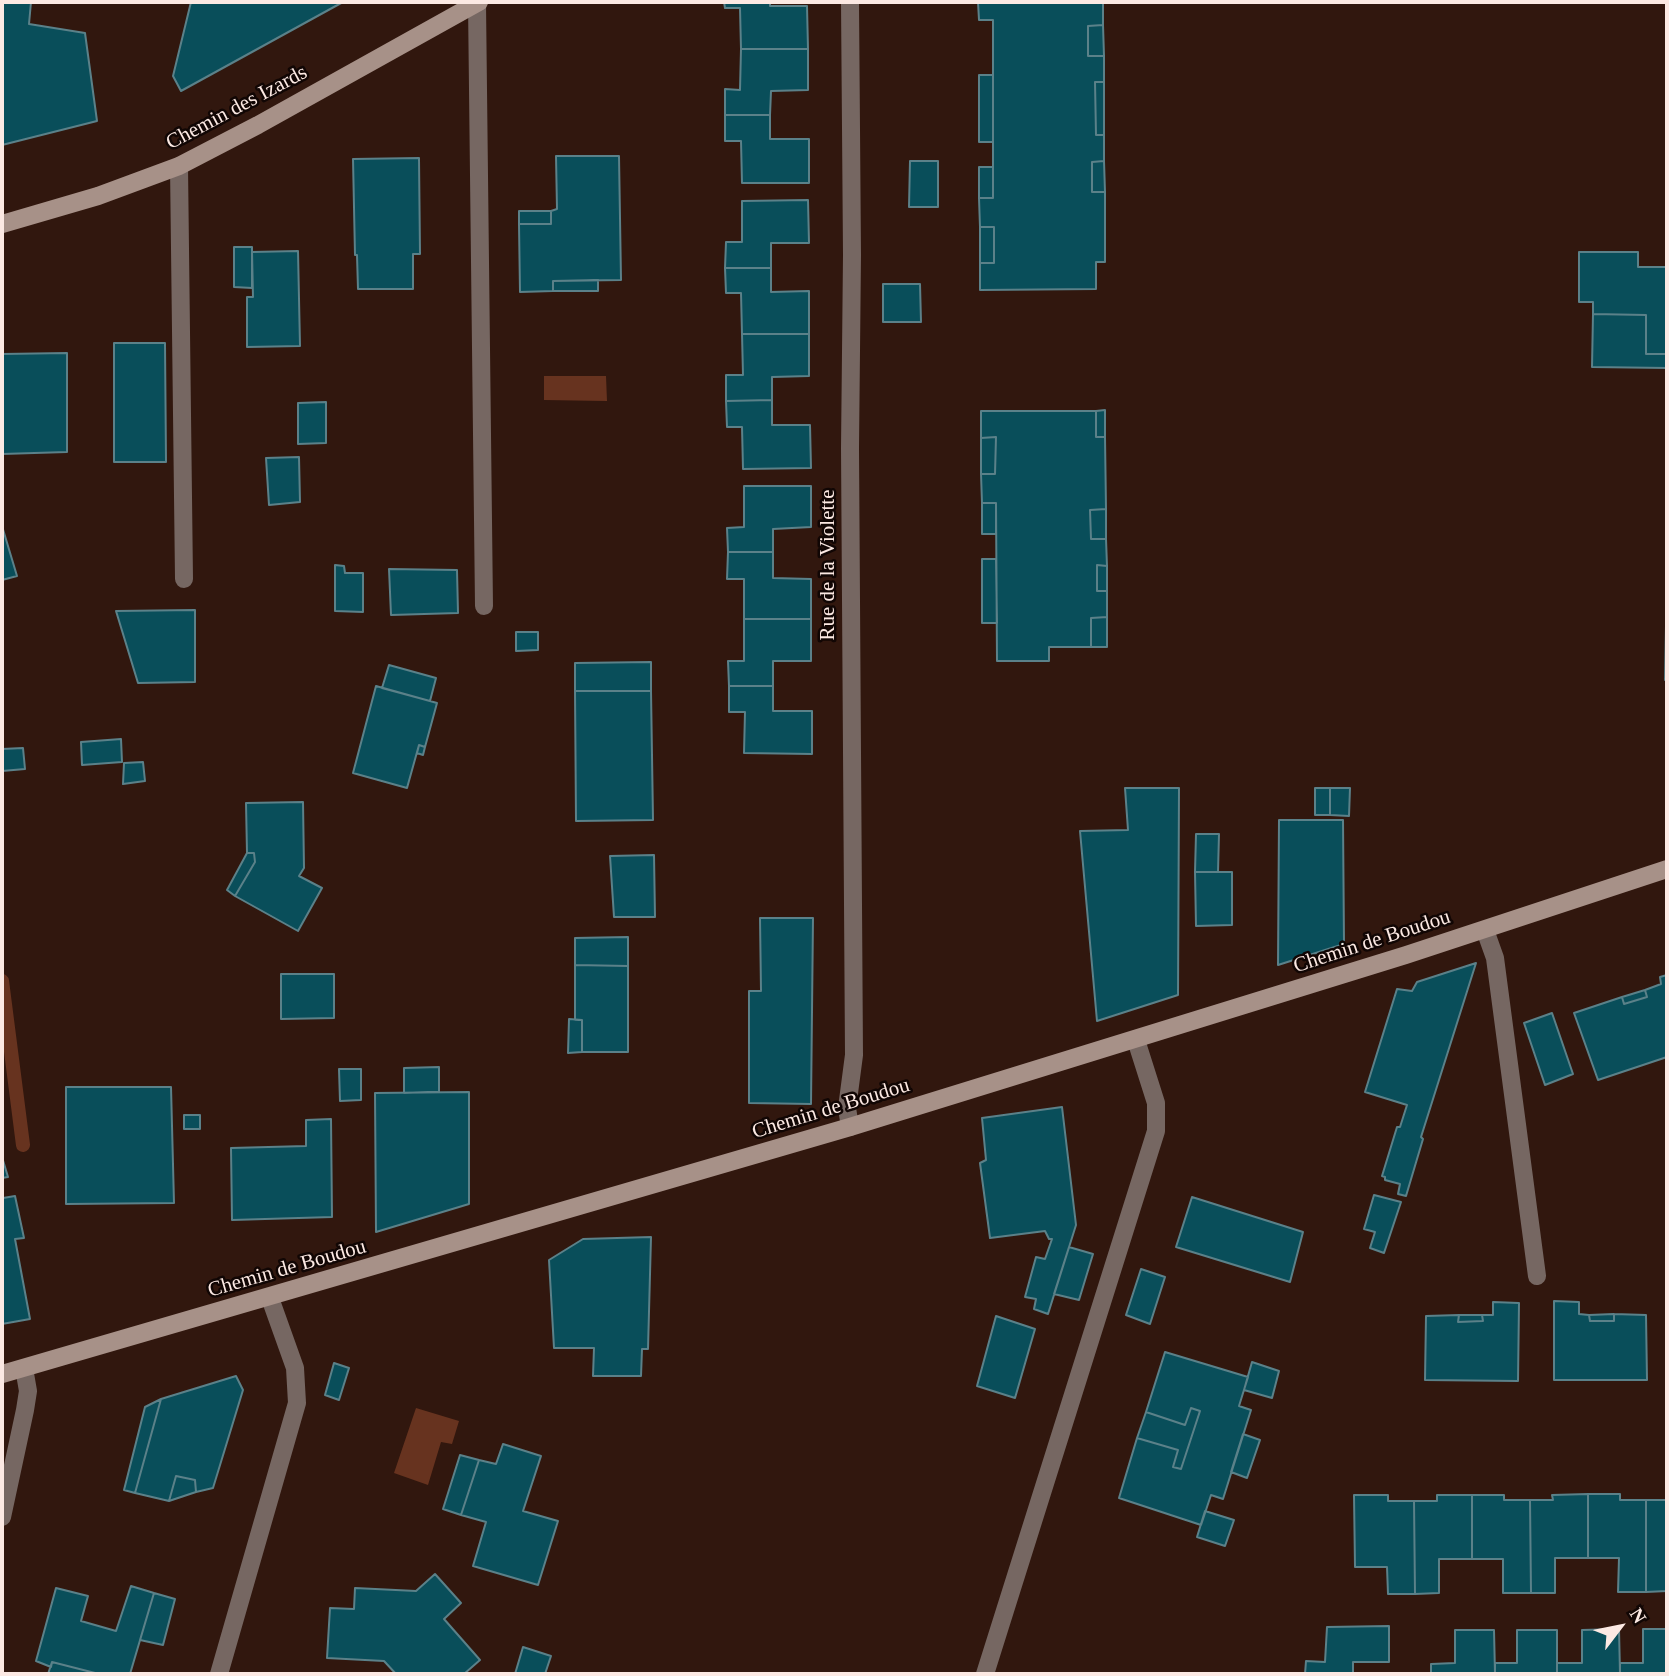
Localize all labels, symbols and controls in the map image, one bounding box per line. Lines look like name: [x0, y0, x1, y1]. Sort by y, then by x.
street label: Chemin des Izards: [162, 60, 312, 156]
street label: Rue de la Violette: [815, 490, 841, 640]
street label: Chemin de Boudou: [1290, 905, 1454, 979]
street label: Chemin de Boudou: [749, 1073, 913, 1145]
street label: Chemin de Boudou: [205, 1234, 369, 1304]
north arrow: [1585, 1592, 1655, 1662]
text: N: [1626, 1604, 1651, 1627]

